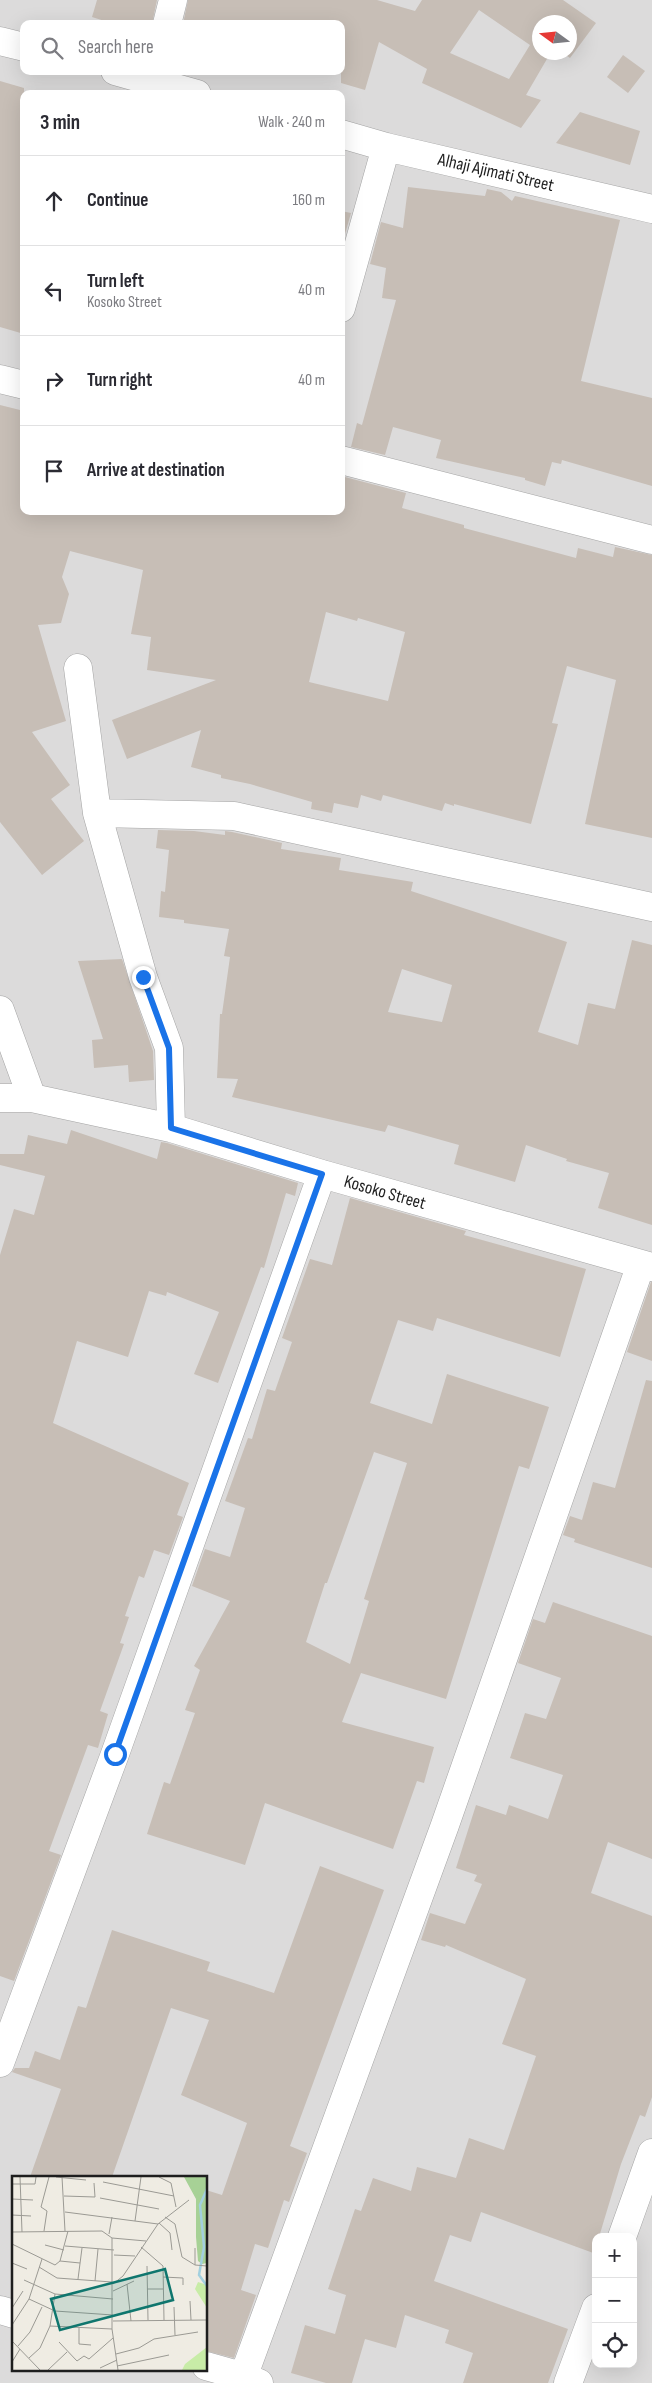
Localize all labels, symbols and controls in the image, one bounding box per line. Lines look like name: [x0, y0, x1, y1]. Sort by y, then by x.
north arrow: [532, 15, 577, 60]
search box: [20, 20, 345, 75]
icon: search: [38, 34, 66, 62]
text: Search here: [78, 36, 154, 59]
text: 3 min: [40, 110, 80, 135]
text: Walk · 240 m: [258, 113, 325, 132]
street label: Alhaji Ajimati Street: [435, 149, 556, 196]
icon: ahead: [40, 187, 68, 215]
text: Continue: [87, 189, 148, 212]
text: 160 m: [292, 191, 325, 210]
text: Turn left: [87, 270, 144, 293]
icon: left: [40, 277, 68, 305]
text: 40 m: [298, 281, 325, 300]
text: Kosoko Street: [87, 293, 162, 312]
icon: right: [40, 367, 68, 395]
text: Turn right: [87, 369, 152, 392]
text: 40 m: [298, 371, 325, 390]
icon: arrive: [40, 457, 68, 485]
text: Arrive at destination: [87, 459, 225, 482]
route end: [132, 966, 155, 989]
street label: Kosoko Street: [342, 1171, 429, 1214]
route start: [104, 1743, 127, 1766]
inset map: [12, 2176, 208, 2370]
map controls: [592, 2233, 637, 2368]
button: +: [592, 2233, 637, 2278]
button: −: [592, 2278, 637, 2323]
button: locate: [592, 2323, 637, 2368]

